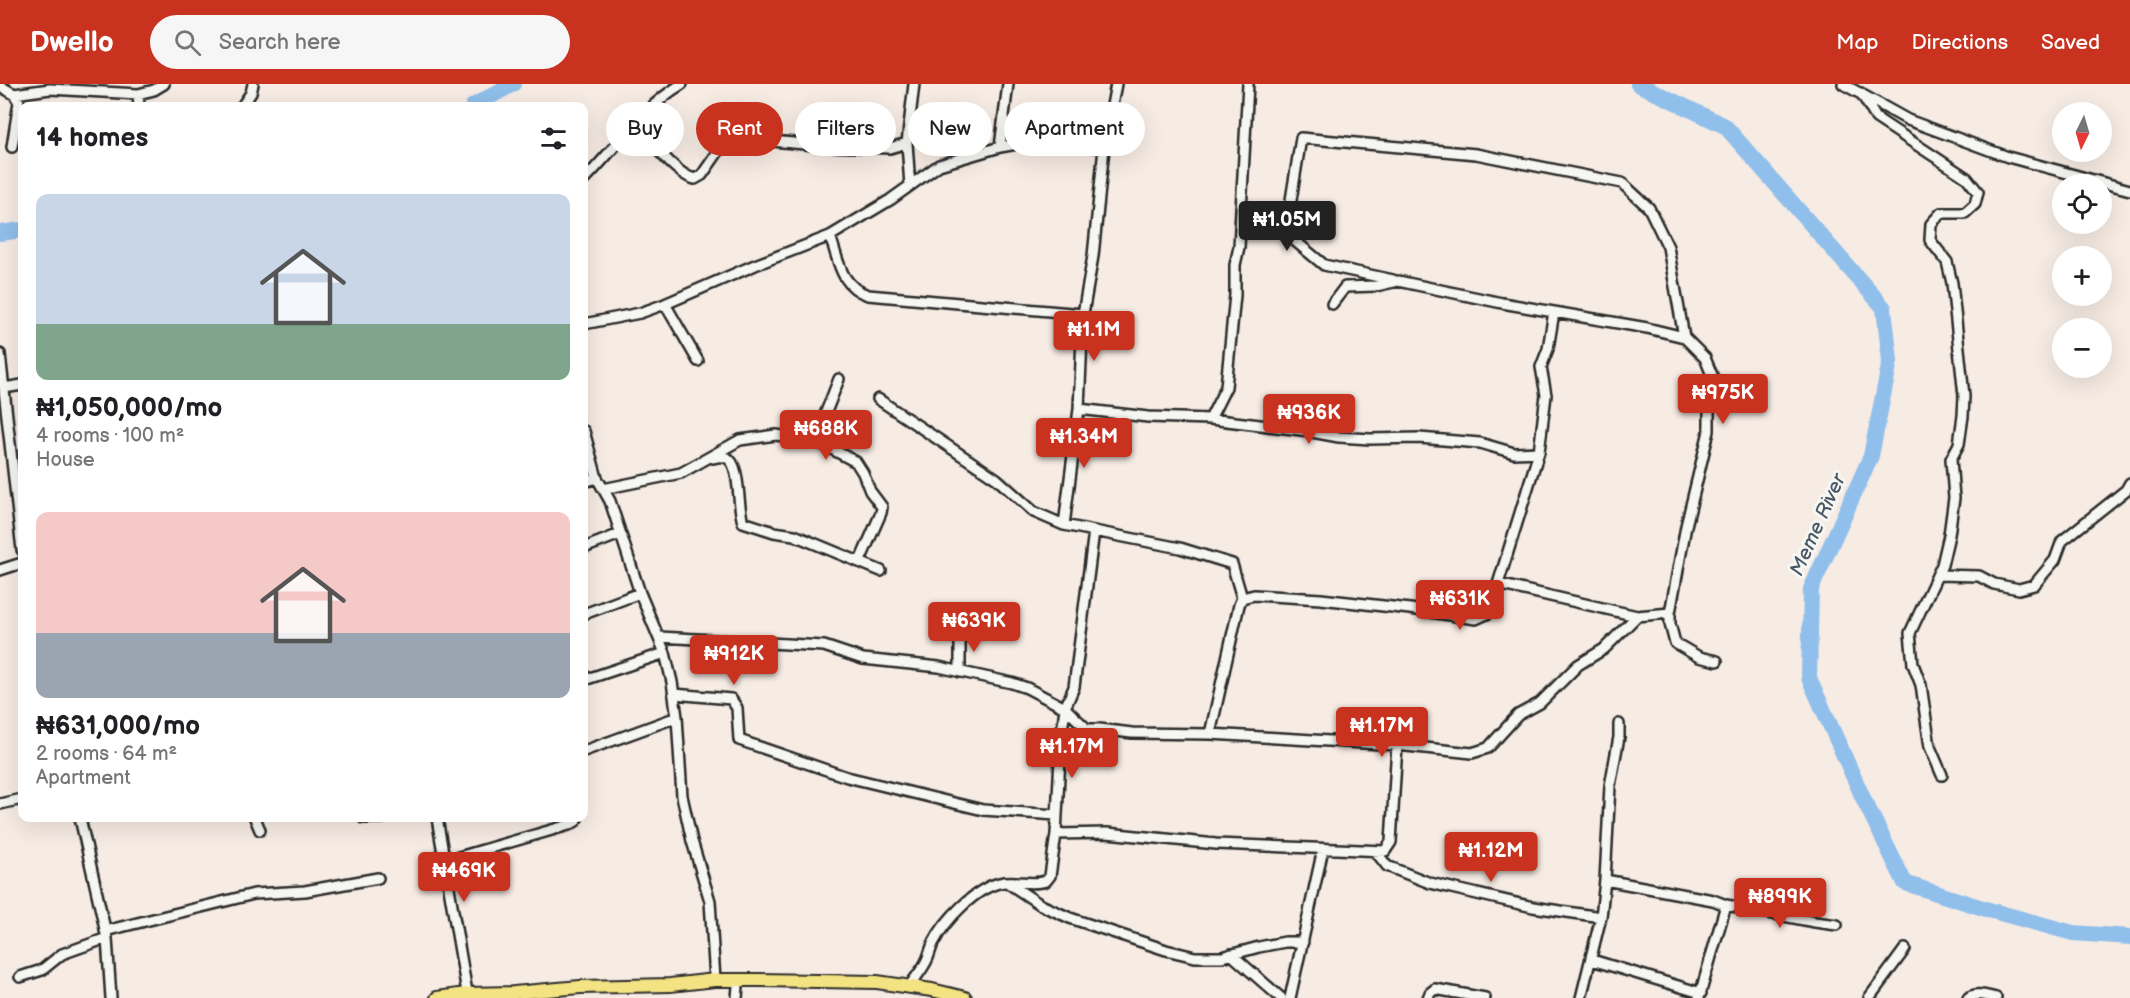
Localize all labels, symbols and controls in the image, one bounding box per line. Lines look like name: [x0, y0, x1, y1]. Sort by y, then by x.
search box: [150, 15, 570, 69]
text: Dwello: [30, 26, 114, 59]
icon: search: [171, 26, 204, 59]
text: Search here: [219, 29, 341, 56]
text: Map: [1836, 30, 1879, 55]
text: Directions: [1912, 30, 2008, 55]
text: Saved: [2041, 30, 2100, 55]
chip: Buy: [606, 102, 684, 156]
chip: Rent: [696, 102, 783, 156]
chip: Filters: [795, 102, 896, 156]
chip: New: [908, 102, 992, 156]
chip: Apartment: [1004, 102, 1145, 156]
north arrow: [2052, 102, 2112, 162]
map controls: [2052, 102, 2112, 378]
icon: filters: [537, 122, 570, 155]
text: 14 homes: [36, 123, 148, 154]
button: locate: [2052, 174, 2112, 234]
pin: ₦1.05M: [1238, 201, 1336, 252]
text: ₦1.05M: [1253, 208, 1321, 232]
icon: home: [249, 233, 357, 341]
button: +: [2052, 246, 2112, 306]
pin: ₦1.1M: [1052, 311, 1136, 362]
text: ₦1.1M: [1068, 318, 1120, 342]
button: −: [2052, 318, 2112, 378]
pin: ₦975K: [1681, 374, 1765, 425]
text: ₦975K: [1692, 381, 1754, 405]
text: ₦1,050,000/mo: [36, 393, 222, 424]
pin: ₦936K: [1267, 394, 1351, 445]
text: ₦936K: [1277, 401, 1341, 425]
pin: ₦688K: [784, 410, 868, 461]
text: ₦688K: [794, 417, 858, 441]
pin: ₦1.34M: [1035, 418, 1133, 469]
text: 4 rooms · 100 m²: [36, 424, 184, 448]
text: ₦1.34M: [1050, 425, 1118, 449]
text: House: [36, 448, 95, 472]
water label: Meme River: [1785, 469, 1852, 580]
icon: home: [249, 551, 357, 659]
pin: ₦631K: [1418, 580, 1502, 631]
text: ₦631K: [1430, 587, 1490, 611]
pin: ₦639K: [932, 602, 1016, 653]
text: ₦639K: [942, 609, 1006, 633]
pin: ₦912K: [692, 635, 776, 686]
text: ₦912K: [704, 642, 764, 666]
pin: ₦1.17M: [1333, 707, 1431, 758]
text: ₦631,000/mo: [36, 711, 200, 742]
text: ₦1.17M: [1350, 714, 1414, 738]
pin: ₦1.17M: [1023, 728, 1121, 779]
text: ₦1.17M: [1040, 735, 1104, 759]
text: 2 rooms · 64 m²: [36, 742, 177, 766]
text: Apartment: [36, 766, 131, 790]
pin: ₦1.12M: [1442, 832, 1540, 883]
text: ₦1.12M: [1459, 839, 1523, 863]
pin: ₦469K: [422, 852, 506, 903]
text: ₦469K: [432, 859, 496, 883]
pin: ₦899K: [1738, 878, 1822, 929]
text: ₦899K: [1748, 885, 1812, 909]

